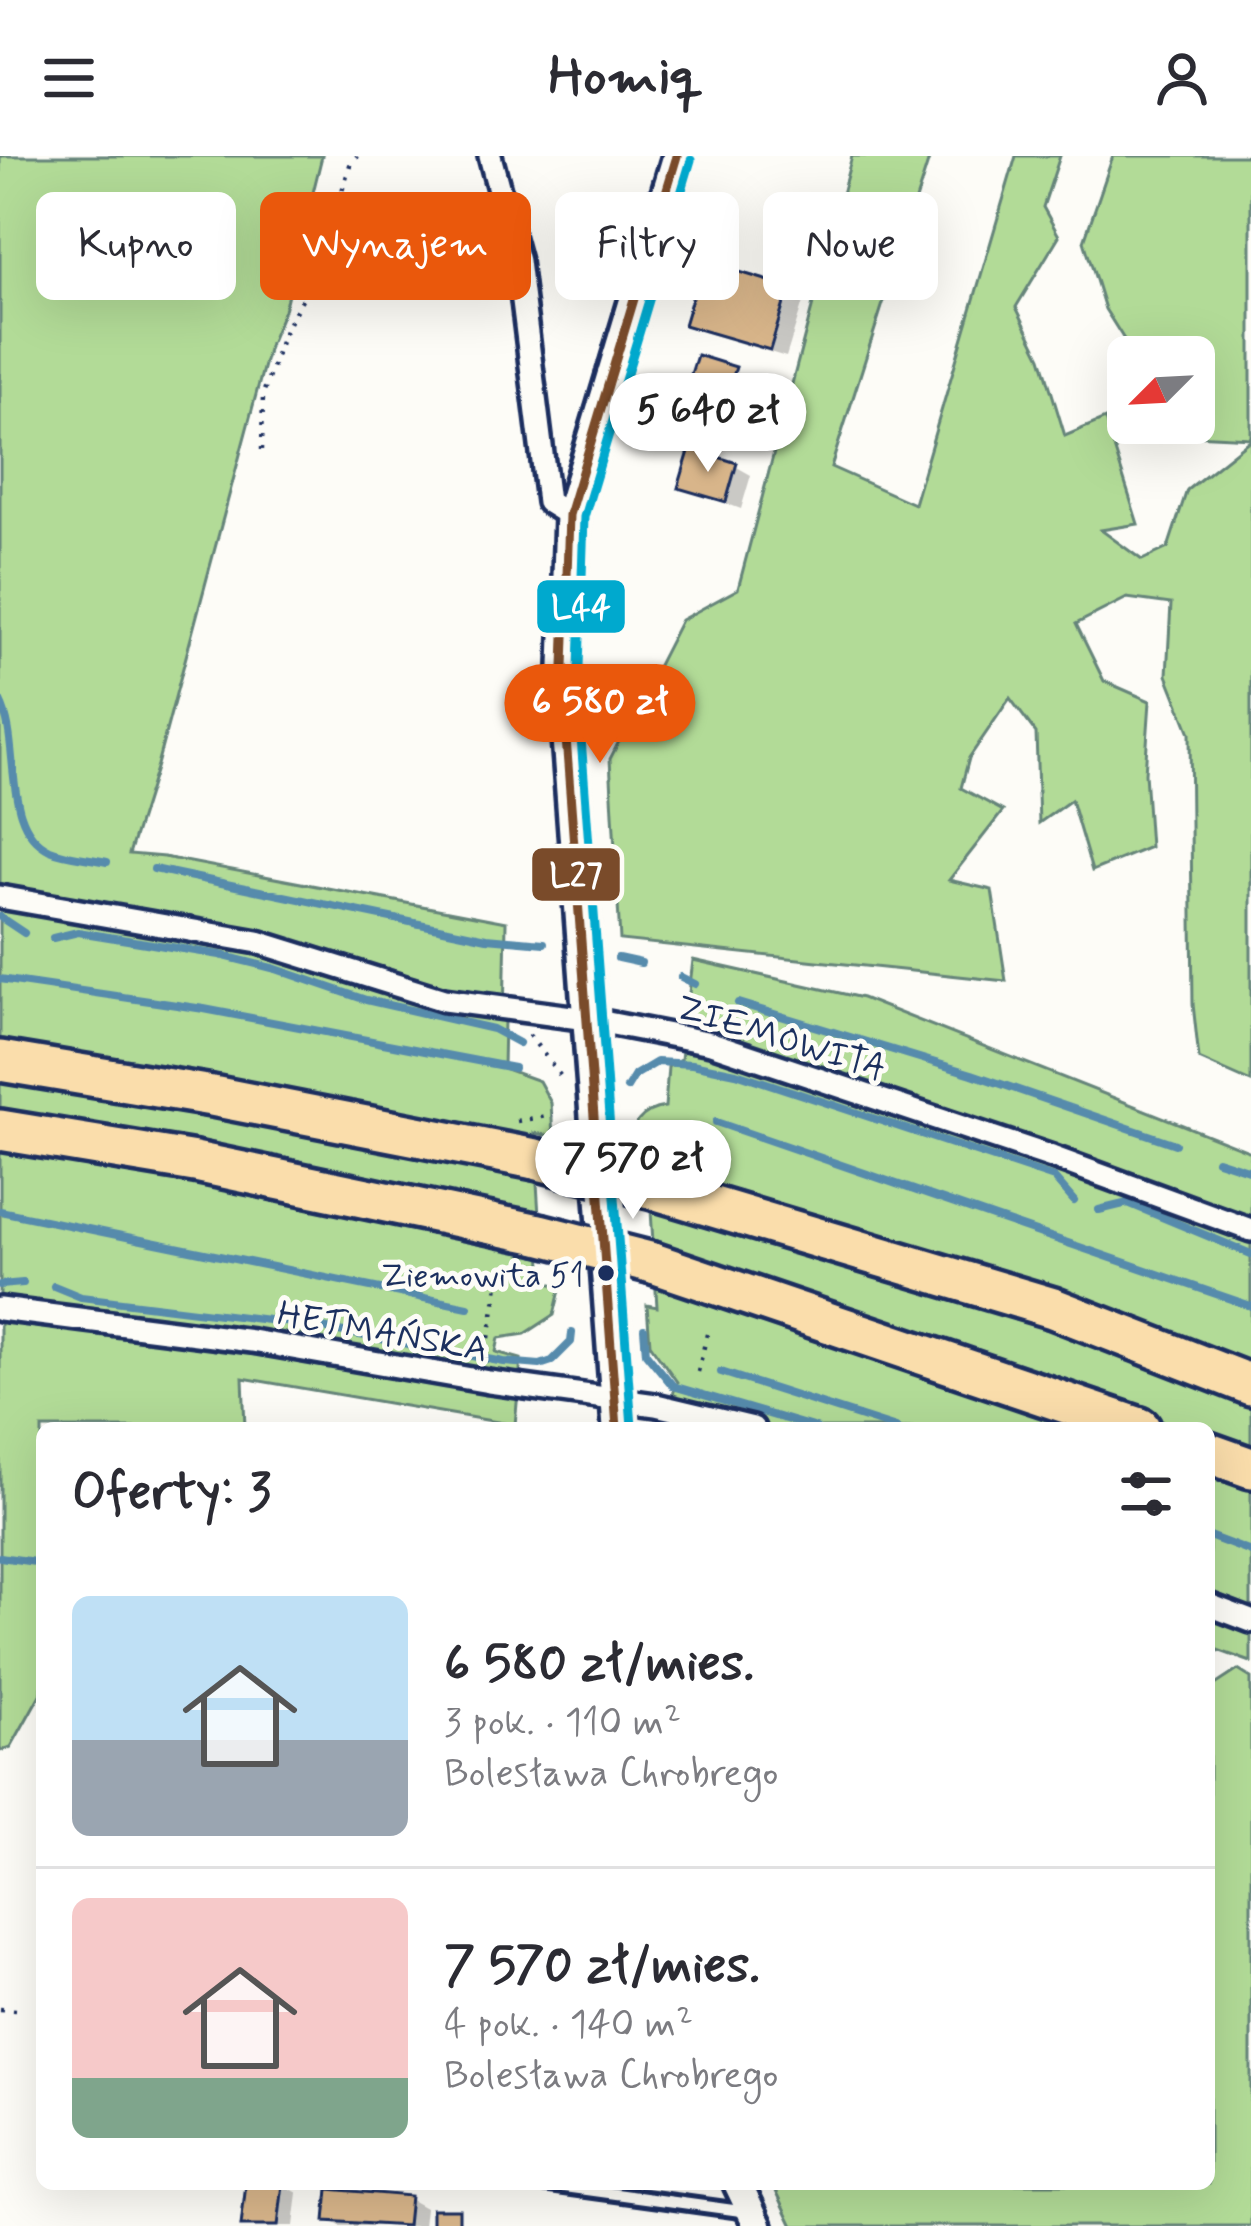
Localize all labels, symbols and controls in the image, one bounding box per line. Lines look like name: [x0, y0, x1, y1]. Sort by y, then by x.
text: Homiq: [548, 43, 703, 114]
icon: menu: [36, 45, 102, 111]
icon: person: [1149, 45, 1215, 111]
chip: Kupno: [36, 192, 236, 300]
chip: Wynajem: [260, 192, 531, 300]
chip: Filtry: [555, 192, 739, 300]
chip: Nowe: [763, 192, 938, 300]
north arrow: [1107, 336, 1215, 444]
map controls: [1107, 336, 1215, 444]
pin: 5 640 zł: [584, 373, 832, 475]
text: 5 640 zł: [636, 386, 780, 437]
line badge: L44: [535, 578, 627, 635]
text: L44: [551, 587, 611, 631]
pin: 6 580 zł: [476, 664, 724, 766]
text: 6 580 zł: [531, 677, 669, 728]
line badge: L27: [530, 846, 622, 903]
text: L27: [549, 855, 603, 899]
street label: ZIEMOWITA: [671, 985, 891, 1093]
pin: 7 570 zł: [509, 1120, 757, 1222]
text: 7 570 zł: [562, 1133, 704, 1184]
place label: Ziemowita 51: [381, 1255, 584, 1299]
marker: Ziemowita 51: [595, 1262, 617, 1284]
street label: HETMAŃSKA: [273, 1292, 491, 1375]
text: Oferty: 3: [72, 1461, 271, 1527]
icon: filters: [1113, 1461, 1179, 1527]
text: 6 580 zł/mies.: [444, 1632, 754, 1698]
icon: home: [168, 1644, 312, 1788]
text: 3 pok. · 110 m²: [444, 1698, 681, 1749]
text: Bolesława Chrobrego: [444, 1749, 778, 1800]
text: 7 570 zł/mies.: [444, 1934, 760, 2000]
icon: home: [168, 1946, 312, 2090]
text: 4 pok. · 140 m²: [444, 2000, 693, 2051]
text: Bolesława Chrobrego: [444, 2051, 778, 2102]

